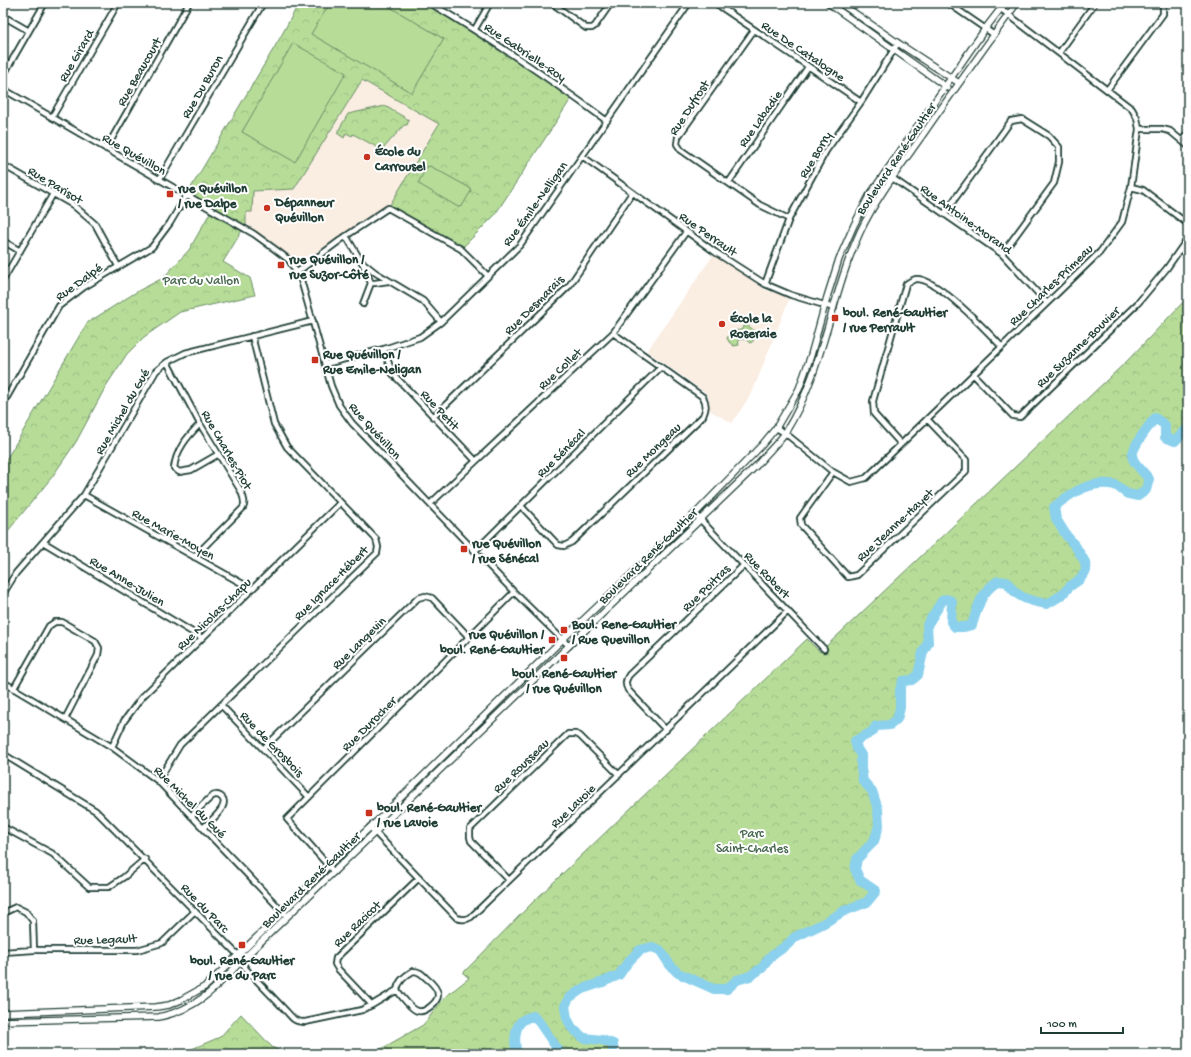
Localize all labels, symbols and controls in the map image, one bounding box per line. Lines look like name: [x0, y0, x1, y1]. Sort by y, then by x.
street label: Rue De Catalogne: [758, 19, 848, 86]
street label: Rue Gabrielle-Roy: [481, 20, 569, 86]
street label: Rue Girard: [56, 26, 99, 85]
street label: Rue Beaucourt: [115, 34, 167, 109]
street label: Rue Du Buron: [179, 52, 228, 122]
street label: Rue Dufrost: [667, 77, 714, 139]
street label: Rue Labadie: [736, 88, 786, 151]
street label: Boulevard René-Gaultier: [853, 99, 941, 219]
street label: Rue Borry: [796, 129, 836, 181]
street label: Rue Quévillon: [99, 131, 169, 180]
place label: École du Carrousel: [374, 144, 426, 175]
marker: École du Carrousel: [362, 152, 372, 162]
street label: Rue Émile-Nelligan: [499, 158, 572, 250]
street label: Rue Parisot: [25, 164, 86, 209]
place label: rue Quévillon / rue Dalpe: [177, 182, 248, 213]
street label: Rue Antoine-Morand: [917, 182, 1015, 259]
marker: rue Quévillon / rue Dalpe: [165, 189, 175, 199]
place label: Dépanneur Quévillon: [274, 196, 335, 226]
marker: Dépanneur Quévillon: [262, 203, 272, 213]
street label: Rue Perrault: [676, 210, 741, 261]
street label: Rue Charles-Primeau: [1007, 242, 1097, 330]
place label: rue Quévillon / rue Suzor-Côté: [288, 253, 370, 283]
marker: rue Quévillon / rue Suzor-Côté: [276, 260, 286, 270]
street label: Rue Dalpé: [53, 261, 106, 305]
street label: Rue Desmarais: [502, 272, 569, 339]
park label: Parc du Vallon: [162, 274, 240, 289]
street label: Rue Suzanne-Bouvier: [1034, 303, 1125, 391]
place label: boul. René-Gaultier / rue Perrault: [842, 306, 948, 336]
place label: École la Roseraie: [729, 311, 778, 342]
marker: boul. René-Gaultier / rue Perrault: [830, 313, 840, 323]
marker: École la Roseraie: [717, 319, 727, 329]
street label: Rue Collet: [536, 345, 587, 394]
place label: Rue Quévillon / Rue Emile-Neligan: [322, 348, 422, 378]
marker: Rue Quévillon / Rue Emile-Neligan: [310, 355, 320, 365]
street label: Rue Michel du Gué: [93, 367, 154, 458]
street label: Rue Petit: [417, 387, 463, 435]
street label: Rue Quévillon: [345, 400, 404, 464]
street label: Rue Charles-Piot: [197, 408, 255, 494]
street label: Rue Mongeau: [623, 420, 685, 481]
street label: Rue Sénécal: [534, 426, 589, 481]
street label: Rue Jeanne-Hayet: [854, 485, 939, 565]
street label: Boulevard René-Gaultier: [595, 505, 702, 609]
street label: Rue Marie-Moyen: [129, 506, 217, 564]
place label: rue Quévillon / rue Sénécal: [471, 537, 542, 567]
street label: Rue Ignace-Hébert: [291, 542, 373, 624]
marker: rue Quévillon / rue Sénécal: [459, 544, 469, 554]
street label: Rue Robert: [740, 549, 794, 604]
street label: Rue Anne-Julien: [86, 554, 168, 611]
street label: Rue Poitras: [679, 561, 735, 616]
street label: Rue Nicolas-Chapu: [174, 575, 255, 654]
street label: Rue Langevin: [329, 614, 391, 673]
place label: Boul. Rene-Gaultier / Rue Quevillon: [571, 618, 677, 648]
marker: Boul. Rene-Gaultier / Rue Quevillon: [559, 625, 569, 635]
place label: rue Quévillon / boul. René-Gaultier: [439, 628, 545, 658]
marker: rue Quévillon / boul. René-Gaultier: [547, 635, 557, 645]
marker: boul. René-Gaultier / rue Quévillon: [559, 653, 569, 663]
place label: boul. René-Gaultier / rue Quévillon: [511, 667, 617, 697]
street label: Rue Durocher: [339, 693, 401, 755]
street label: Rue de Grosbois: [236, 709, 307, 782]
street label: Rue Rousseau: [491, 736, 553, 797]
street label: Rue Michel du Gué: [150, 763, 229, 842]
street label: Rue Lavoie: [548, 782, 600, 832]
place label: boul. René-Gaultier / rue Lavoie: [376, 801, 482, 831]
marker: boul. René-Gaultier / rue Lavoie: [364, 808, 374, 818]
park label: Parc Saint-Charles: [716, 827, 789, 857]
street label: Boulevard René-Gaultier: [258, 829, 365, 933]
street label: Rue du Parc: [177, 881, 232, 937]
street label: Rue Racicot: [331, 897, 386, 951]
street label: Rue Legault: [73, 932, 139, 949]
marker: boul. René-Gaultier / rue du Parc: [237, 940, 247, 950]
place label: boul. René-Gaultier / rue du Parc: [189, 954, 295, 984]
scale bar: [1041, 1009, 1123, 1035]
text: 100 m: [1046, 1018, 1077, 1032]

